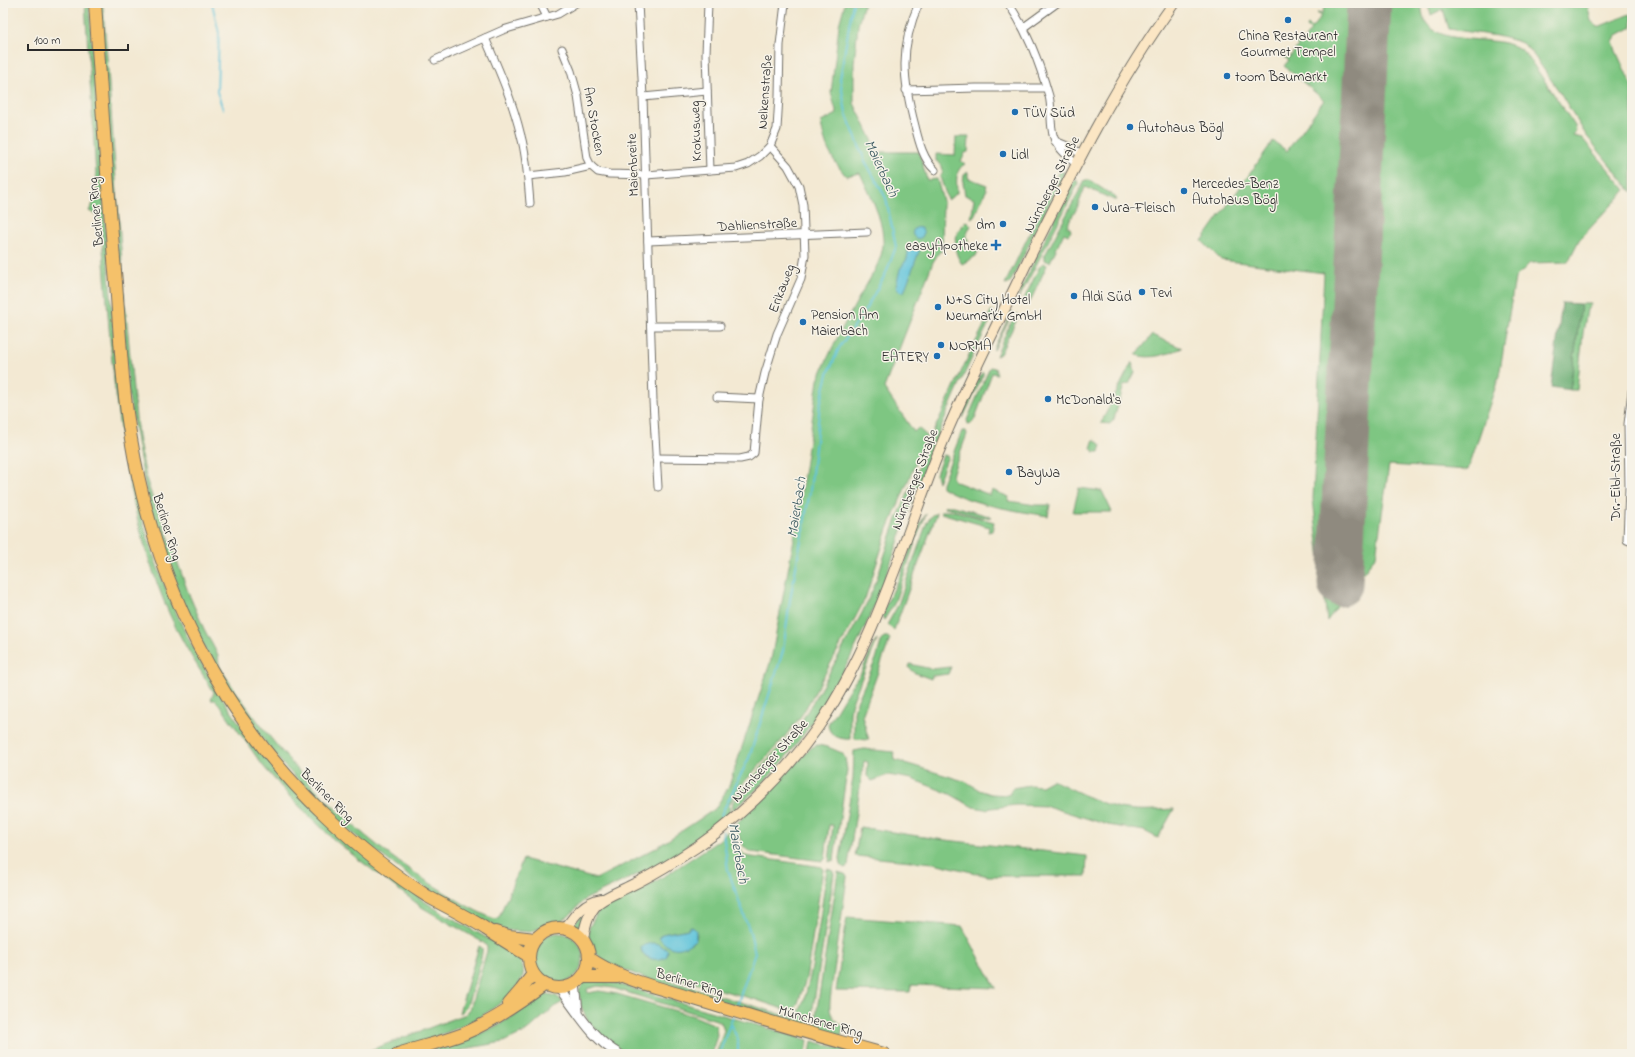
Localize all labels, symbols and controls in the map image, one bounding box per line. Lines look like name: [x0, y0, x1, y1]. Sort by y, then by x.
marker: China Restaurant Gourmet Tempel: [1283, 15, 1293, 25]
scale bar: [28, 26, 128, 52]
place label: China Restaurant Gourmet Tempel: [1238, 26, 1338, 63]
text: 100 m: [34, 32, 61, 50]
street label: Nelkenstraße: [752, 53, 779, 130]
place label: toom Baumarkt: [1235, 67, 1327, 88]
marker: toom Baumarkt: [1222, 71, 1232, 81]
street label: Am Stocken: [577, 85, 610, 157]
street label: Krokusweg: [685, 100, 709, 162]
place label: TÜV Süd: [1023, 103, 1075, 124]
marker: TÜV Süd: [1010, 107, 1020, 117]
place label: Autohaus Bögl: [1138, 118, 1224, 140]
marker: Autohaus Bögl: [1125, 122, 1135, 132]
street label: Maienbreite: [622, 132, 645, 197]
street label: Nürnberger Straße: [1019, 132, 1087, 237]
water label: Maierbach: [858, 136, 904, 202]
place label: Lidl: [1011, 145, 1029, 166]
marker: Lidl: [998, 149, 1008, 159]
place label: Mercedes-Benz Autohaus Bögl: [1192, 174, 1279, 212]
street label: Berliner Ring: [83, 176, 111, 248]
marker: Mercedes-Benz Autohaus Bögl: [1179, 186, 1189, 196]
place label: Jura-Fleisch: [1103, 198, 1175, 219]
marker: Jura-Fleisch: [1090, 202, 1100, 212]
street label: Dahlienstraße: [716, 213, 798, 238]
place label: dm: [976, 215, 995, 236]
marker: dm: [998, 219, 1008, 229]
place label: easyApotheke: [906, 236, 989, 258]
marker: easyApotheke: [991, 240, 1001, 250]
street label: Erikaweg: [763, 261, 802, 316]
place label: Tevi: [1150, 283, 1172, 304]
place label: Aldi Süd: [1082, 287, 1132, 308]
marker: Tevi: [1137, 287, 1147, 297]
place label: N+S City Hotel Neumarkt GmbH: [946, 290, 1042, 327]
marker: Aldi Süd: [1069, 291, 1079, 301]
marker: N+S City Hotel Neumarkt GmbH: [933, 302, 943, 312]
place label: Pension Am Maierbach: [811, 305, 878, 342]
marker: Pension Am Maierbach: [798, 317, 808, 327]
place label: NORMA: [949, 336, 992, 357]
marker: NORMA: [936, 340, 946, 350]
place label: EATERY: [881, 347, 930, 368]
marker: EATERY: [932, 351, 942, 361]
place label: McDonald's: [1056, 390, 1122, 411]
marker: McDonald's: [1043, 394, 1053, 404]
street label: Nürnberger Straße: [887, 425, 945, 533]
street label: Dr.-Eibl-Straße: [1606, 433, 1627, 522]
place label: BayWa: [1016, 463, 1060, 485]
marker: BayWa: [1004, 467, 1014, 477]
water label: Maierbach: [781, 474, 813, 539]
street label: Berliner Ring: [145, 490, 187, 564]
street label: Nürnberger Straße: [727, 714, 815, 808]
street label: Berliner Ring: [294, 763, 359, 829]
water label: Maierbach: [722, 821, 754, 886]
street label: Berliner Ring: [652, 963, 726, 1005]
street label: Münchener Ring: [776, 1000, 865, 1045]

